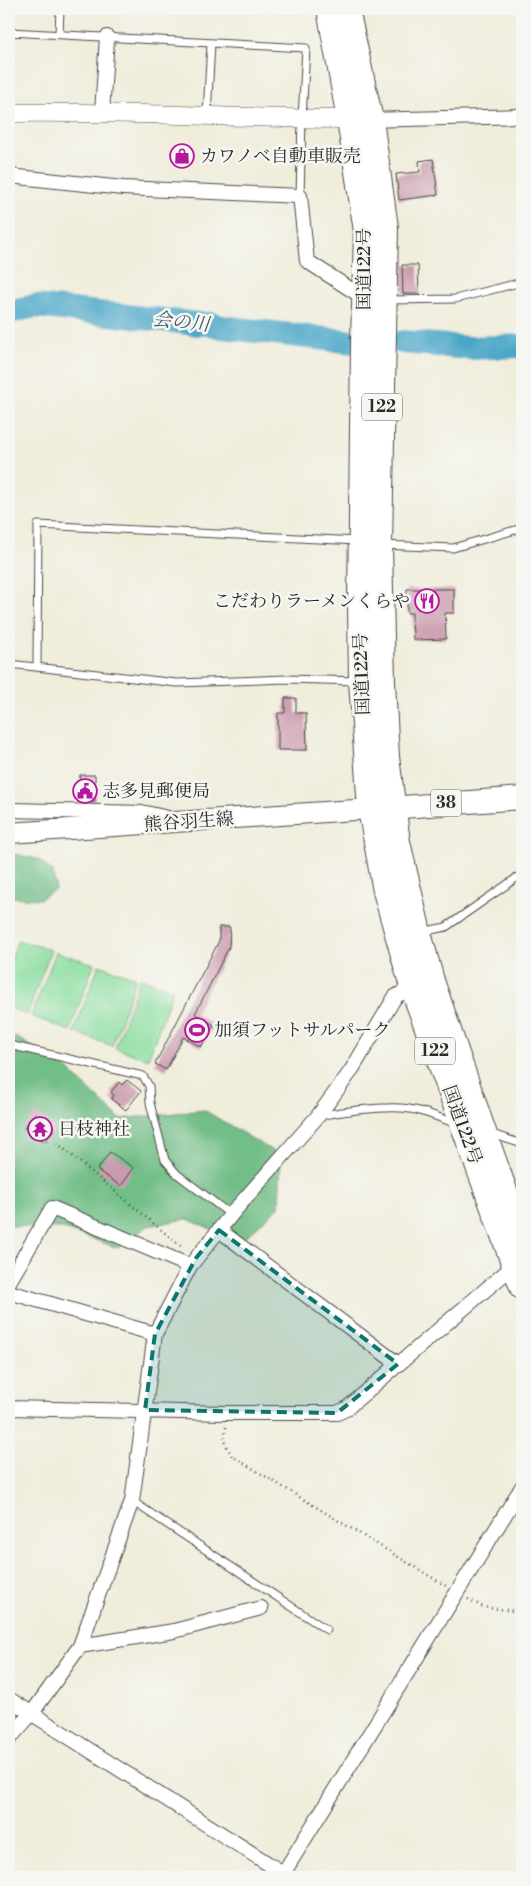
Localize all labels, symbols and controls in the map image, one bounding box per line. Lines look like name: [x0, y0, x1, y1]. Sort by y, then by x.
shop icon: カワノベ自動車販売: [169, 143, 195, 169]
place label: カワノベ自動車販売: [200, 145, 361, 168]
street label: 国道122号: [353, 228, 376, 310]
water label: 会の川: [151, 307, 213, 337]
road number: 122: [362, 394, 402, 421]
restaurant icon: こだわりラーメンくらや: [414, 588, 440, 614]
place label: こだわりラーメンくらや: [213, 590, 410, 613]
street label: 国道122号: [349, 632, 375, 716]
public building icon: 志多見郵便局: [72, 778, 98, 804]
place label: 志多見郵便局: [102, 780, 210, 803]
road number: 38: [431, 790, 461, 816]
street label: 熊谷羽生線: [143, 807, 235, 837]
sports icon: 加須フットサルパーク: [184, 1017, 210, 1043]
place label: 加須フットサルパーク: [214, 1019, 391, 1042]
road number: 122: [415, 1038, 455, 1064]
street label: 国道122号: [437, 1082, 487, 1168]
temple icon: 日枝神社: [27, 1116, 53, 1142]
place label: 日枝神社: [58, 1118, 130, 1141]

